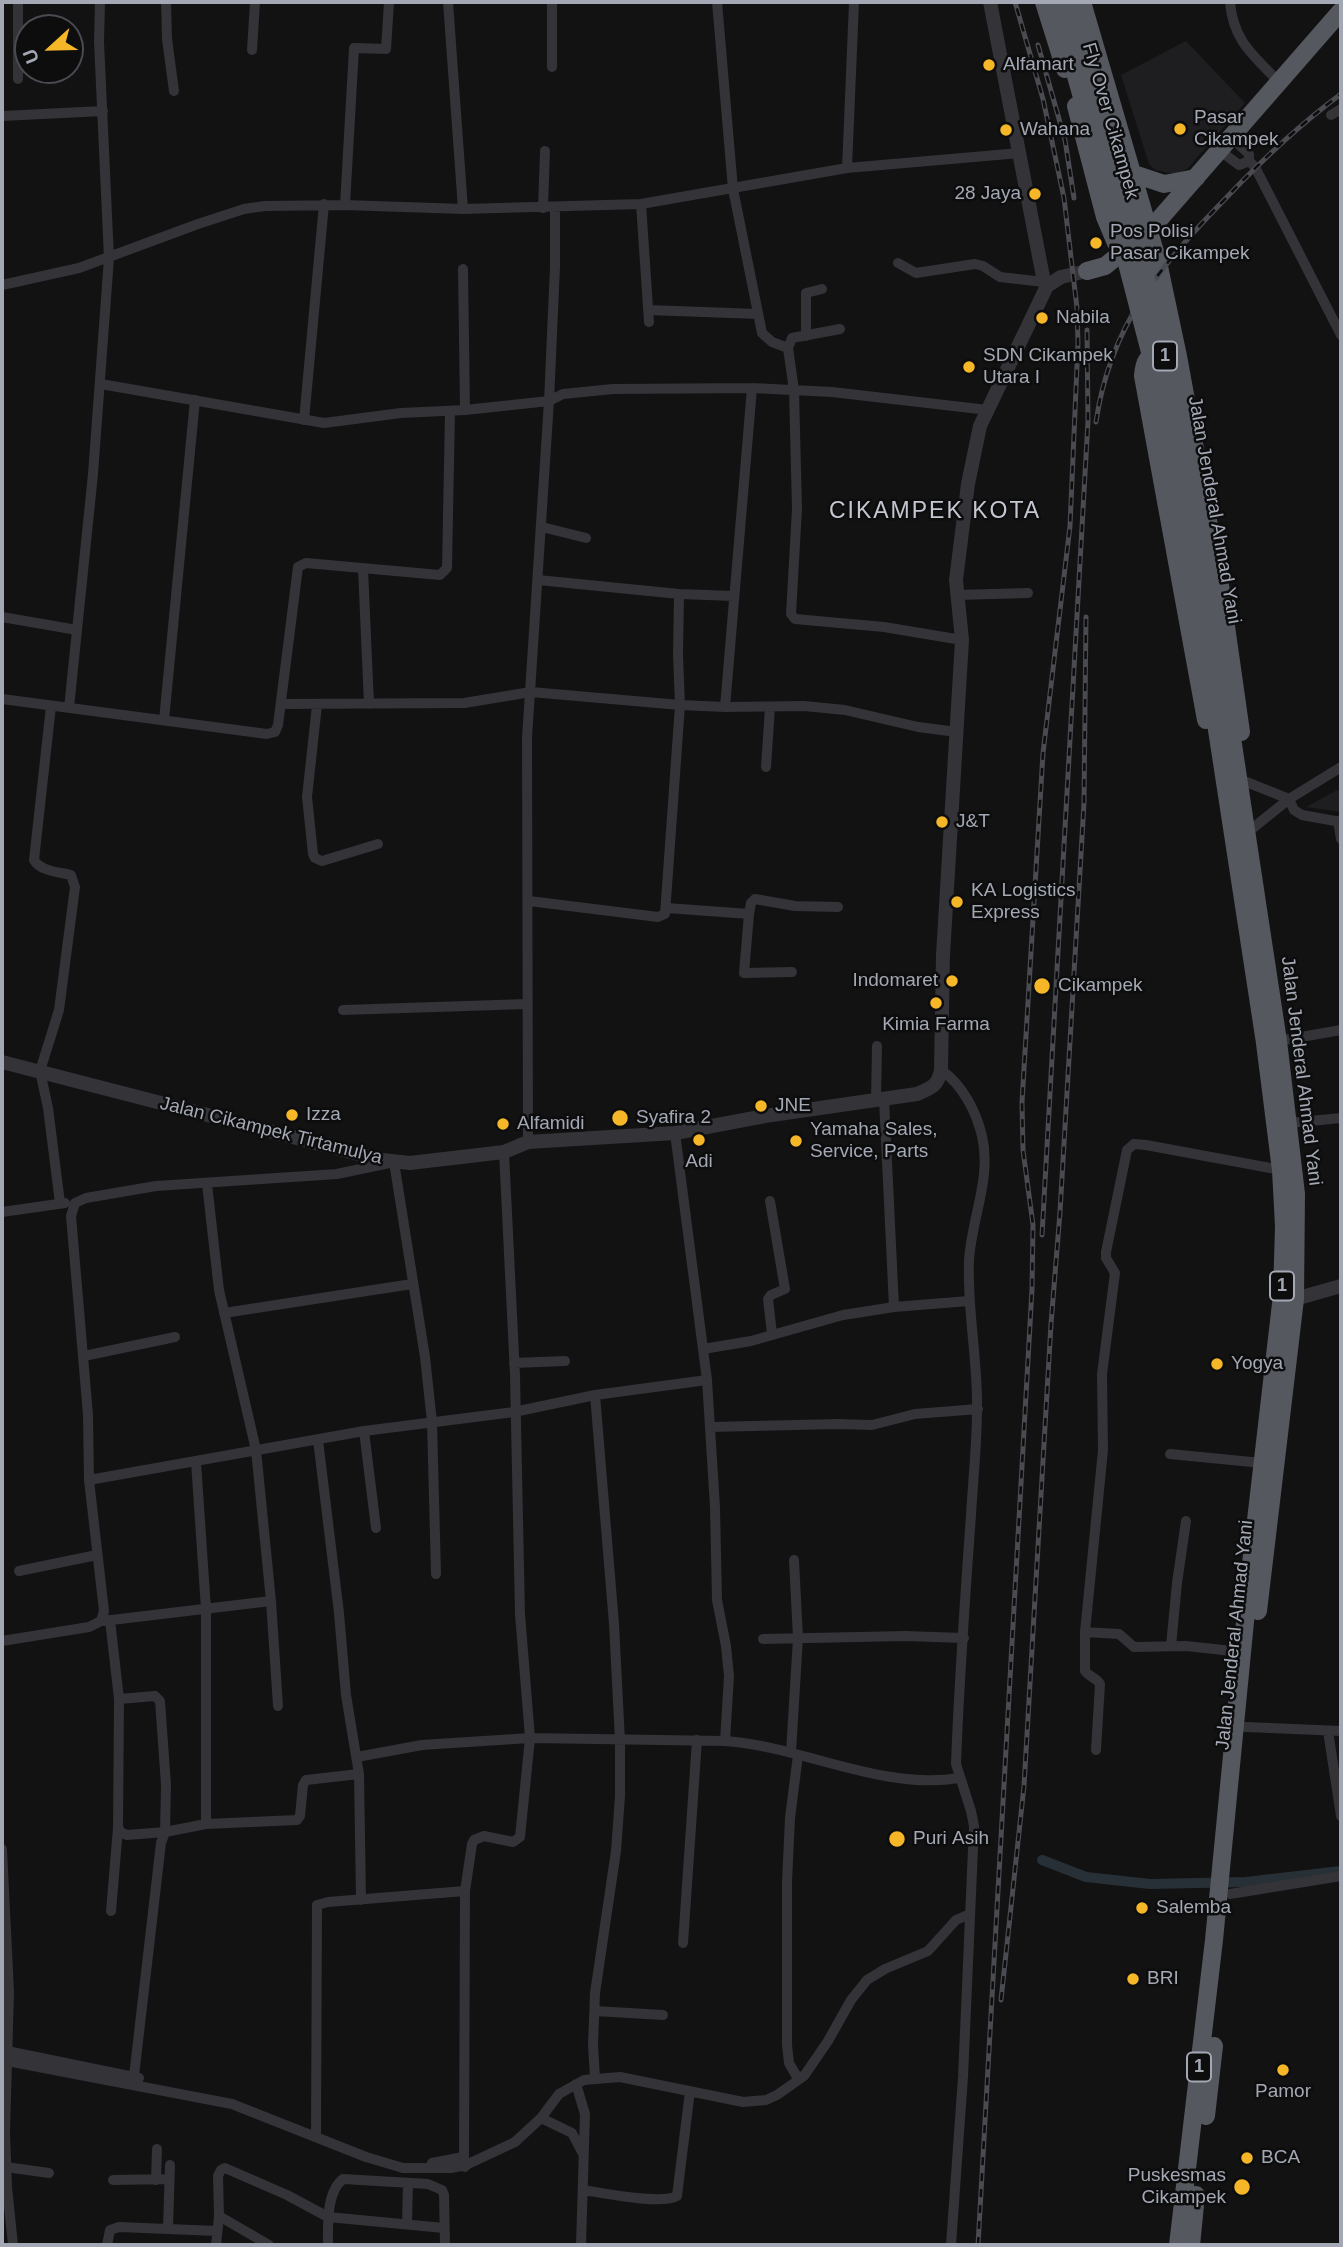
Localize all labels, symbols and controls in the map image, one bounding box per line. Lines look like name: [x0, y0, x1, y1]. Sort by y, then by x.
north arrow: [14, 14, 84, 84]
street label: Fly Over Cikampek: [1077, 40, 1143, 202]
text: U: [19, 46, 43, 67]
place label: Alfamart: [1003, 54, 1074, 76]
marker: Alfamart: [981, 57, 997, 73]
place label: Pasar Cikampek: [1194, 107, 1278, 151]
place label: Wahana: [1020, 119, 1090, 141]
marker: Pasar Cikampek: [1172, 121, 1188, 137]
marker: Wahana: [998, 122, 1014, 138]
place label: 28 Jaya: [954, 183, 1021, 205]
marker: 28 Jaya: [1027, 186, 1043, 202]
place label: Pos Polisi Pasar Cikampek: [1110, 221, 1249, 265]
marker: Pos Polisi Pasar Cikampek: [1088, 235, 1104, 251]
place label: Nabila: [1056, 307, 1110, 329]
marker: Nabila: [1034, 310, 1050, 326]
road number: 1: [1153, 342, 1177, 370]
place label: SDN Cikampek Utara I: [983, 345, 1113, 389]
marker: SDN Cikampek Utara I: [961, 359, 977, 375]
street label: Jalan Jenderal Ahmad Yani: [1183, 394, 1245, 626]
district label: CIKAMPEK KOTA: [831, 498, 1039, 526]
place label: J&T: [956, 811, 990, 833]
marker: J&T: [934, 814, 950, 830]
place label: KA Logistics Express: [971, 880, 1076, 924]
marker: KA Logistics Express: [949, 894, 965, 910]
street label: Jalan Jenderal Ahmad Yani: [1276, 955, 1326, 1187]
place label: Indomaret: [852, 970, 938, 992]
marker: Indomaret: [944, 973, 960, 989]
place label: Cikampek: [1058, 975, 1142, 997]
marker: Cikampek: [1032, 976, 1052, 996]
marker: Kimia Farma: [928, 995, 944, 1011]
place label: Kimia Farma: [882, 1014, 990, 1036]
street label: Jalan Cikampek Tirtamulya: [157, 1092, 385, 1170]
place label: JNE: [775, 1095, 811, 1117]
marker: JNE: [753, 1098, 769, 1114]
place label: Izza: [306, 1104, 341, 1126]
marker: Izza: [284, 1107, 300, 1123]
place label: Syafira 2: [636, 1107, 711, 1129]
marker: Syafira 2: [610, 1108, 630, 1128]
place label: Alfamidi: [517, 1113, 585, 1135]
marker: Alfamidi: [495, 1116, 511, 1132]
place label: Yamaha Sales, Service, Parts: [810, 1119, 937, 1163]
marker: Adi: [691, 1132, 707, 1148]
marker: Yamaha Sales, Service, Parts: [788, 1133, 804, 1149]
place label: Adi: [685, 1151, 713, 1173]
road number: 1: [1270, 1272, 1294, 1301]
place label: Yogya: [1231, 1353, 1283, 1375]
marker: Yogya: [1209, 1356, 1225, 1372]
street label: Jalan Jenderal Ahmad Yani: [1212, 1519, 1258, 1751]
place label: Puri Asih: [913, 1828, 989, 1850]
marker: Puri Asih: [887, 1829, 907, 1849]
place label: Salemba: [1156, 1897, 1231, 1919]
marker: Salemba: [1134, 1900, 1150, 1916]
place label: BRI: [1147, 1968, 1179, 1990]
marker: BRI: [1125, 1971, 1141, 1987]
road number: 1: [1187, 2052, 1211, 2082]
marker: Pamor: [1275, 2062, 1291, 2078]
place label: Pamor: [1255, 2081, 1311, 2103]
place label: BCA: [1261, 2147, 1300, 2169]
marker: BCA: [1239, 2150, 1255, 2166]
place label: Puskesmas Cikampek: [1128, 2165, 1226, 2209]
marker: Puskesmas Cikampek: [1232, 2177, 1252, 2197]

